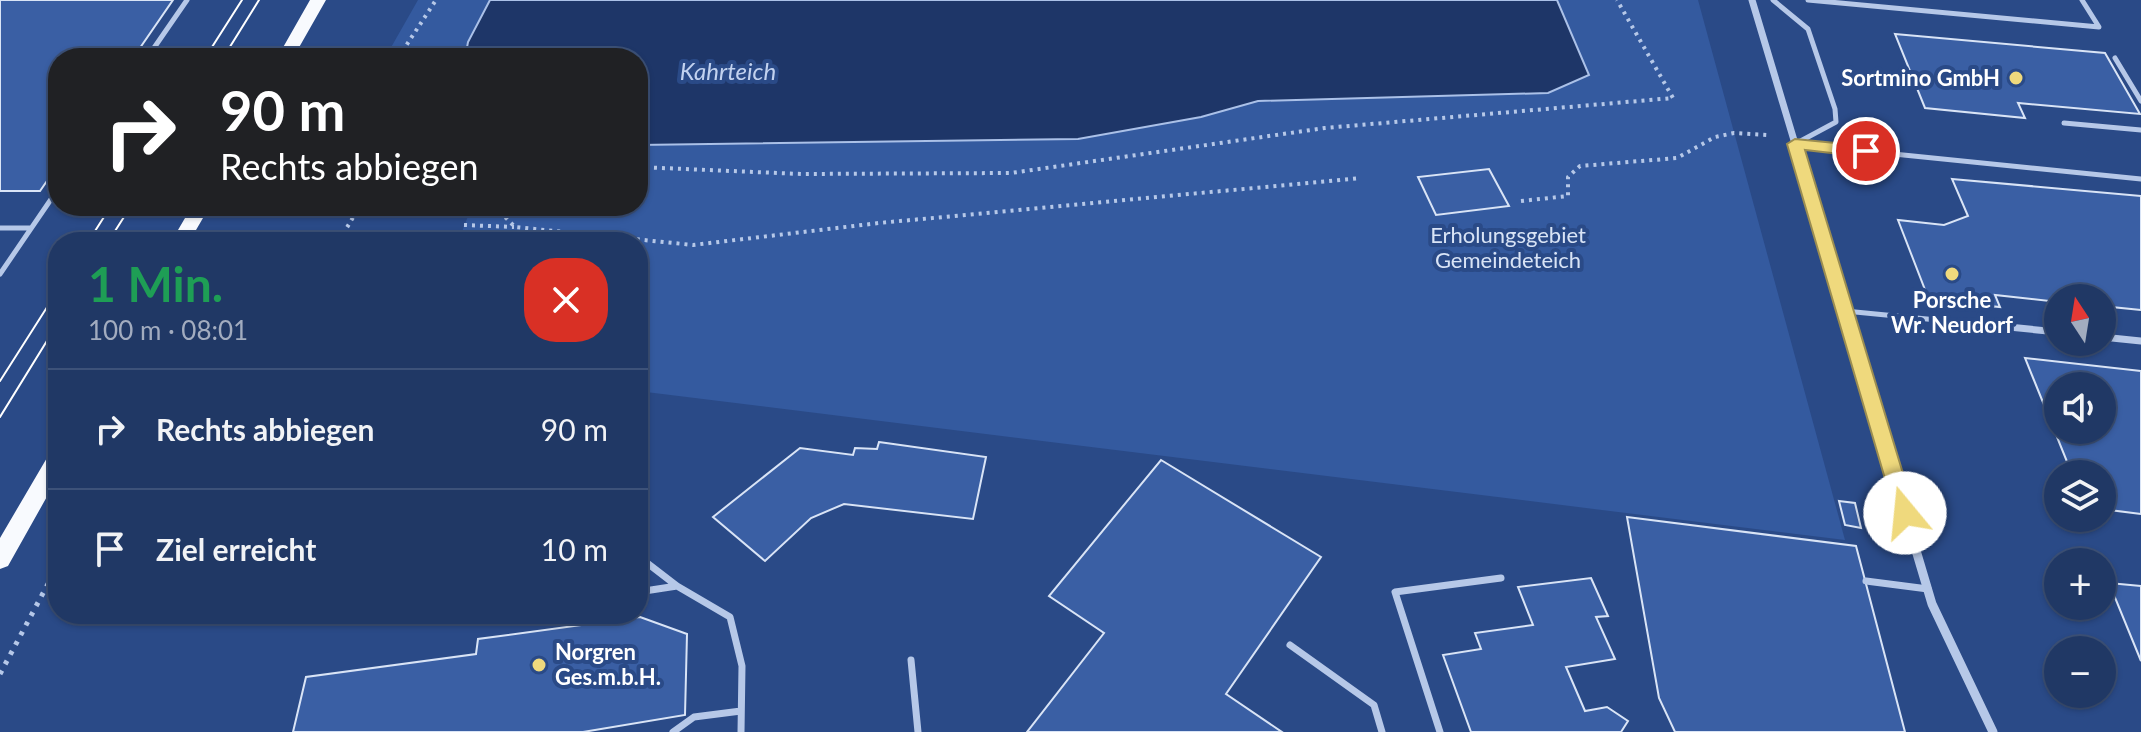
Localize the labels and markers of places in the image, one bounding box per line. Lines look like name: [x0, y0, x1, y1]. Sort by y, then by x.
place label: Sortmino GmbH: [1841, 64, 2000, 91]
marker: Sortmino GmbH: [2007, 69, 2025, 87]
pin: [1832, 117, 1900, 185]
marker: Porsche Wr. Neudorf: [1943, 265, 1961, 283]
place label: Porsche Wr. Neudorf: [1891, 286, 2013, 338]
place label: Norgren Ges.m.b.H.: [555, 638, 661, 690]
marker: Norgren Ges.m.b.H.: [530, 656, 548, 674]

